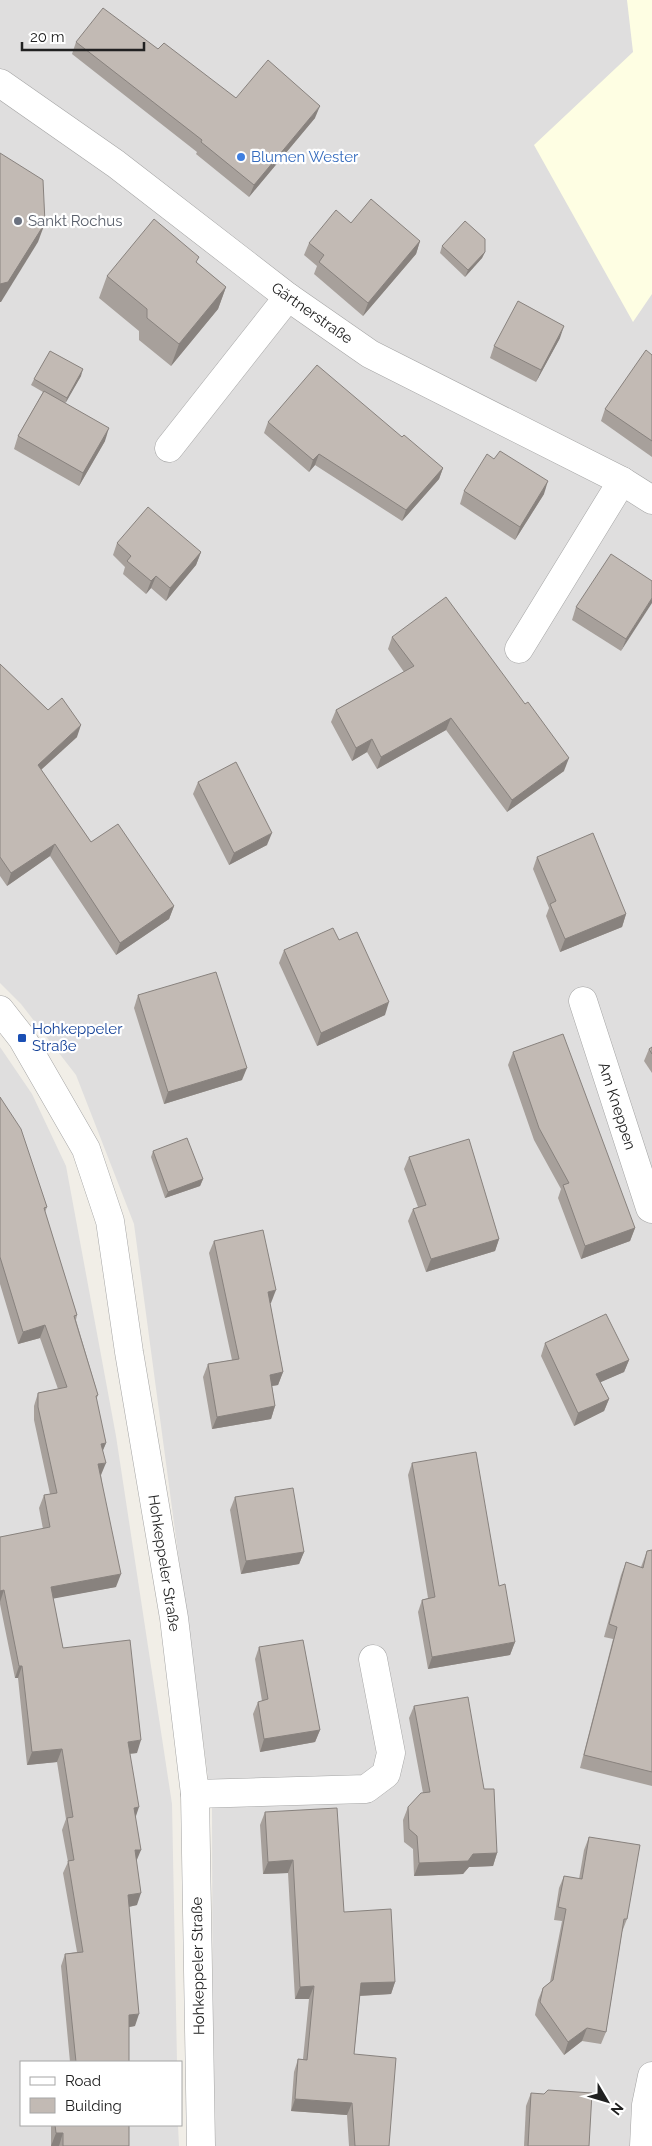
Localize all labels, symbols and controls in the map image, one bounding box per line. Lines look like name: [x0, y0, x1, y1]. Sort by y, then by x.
scale bar: [22, 20, 145, 52]
text: 20 m: [30, 28, 65, 46]
place label: Blumen Wester: [251, 148, 359, 166]
marker: Blumen Wester: [235, 151, 247, 163]
place label: Sankt Rochus: [28, 212, 122, 230]
marker: Sankt Rochus: [12, 215, 24, 227]
street label: Gärtnerstraße: [268, 278, 356, 348]
place label: Hohkeppeler Straße: [32, 1020, 123, 1055]
marker: Hohkeppeler Straße: [16, 1032, 28, 1044]
street label: Am Kneppen: [594, 1060, 640, 1152]
street label: Hohkeppeler Straße: [144, 1493, 184, 1633]
street label: Hohkeppeler Straße: [188, 1896, 208, 2035]
legend: [20, 2061, 182, 2126]
text: Road: [65, 2072, 101, 2090]
north arrow: [582, 2076, 632, 2126]
text: Building: [65, 2097, 122, 2115]
text: N: [608, 2100, 627, 2118]

